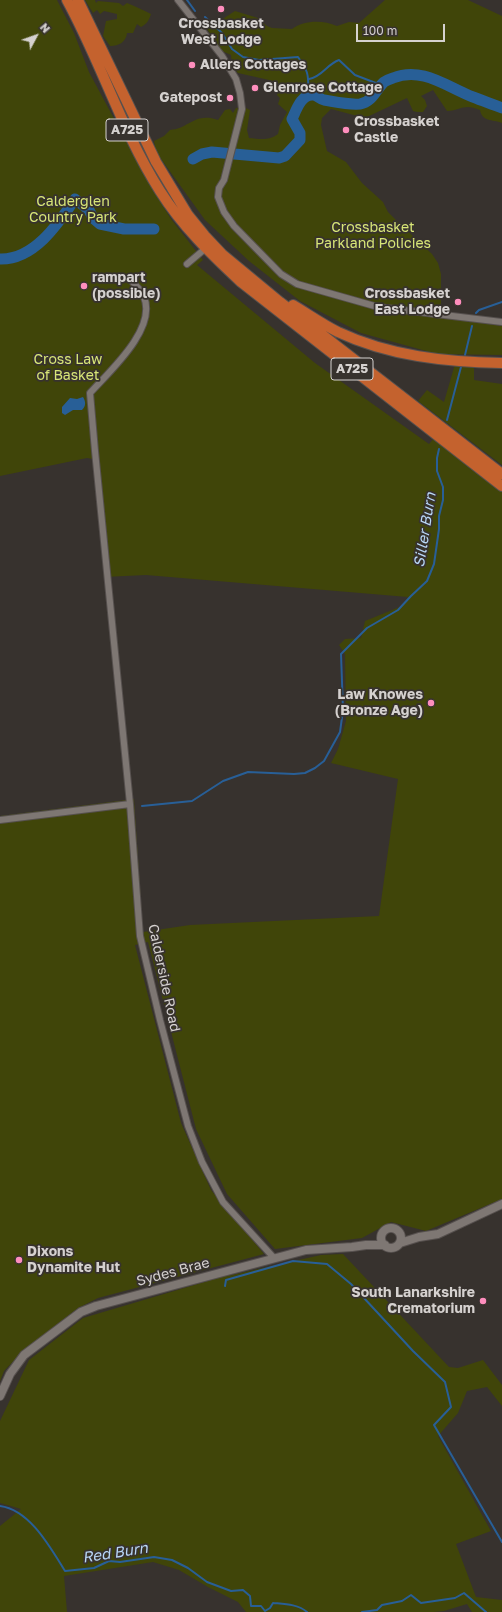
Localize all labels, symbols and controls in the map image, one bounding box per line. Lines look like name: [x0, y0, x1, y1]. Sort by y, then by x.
marker: Crossbasket West Lodge: [216, 4, 226, 14]
north arrow: [16, 16, 56, 56]
place label: Crossbasket West Lodge: [178, 16, 264, 48]
scale bar: [358, 16, 447, 42]
text: N: [38, 20, 53, 35]
text: 100 m: [363, 23, 397, 38]
place label: Allers Cottages: [200, 57, 306, 73]
marker: Allers Cottages: [187, 60, 197, 70]
place label: Glenrose Cottage: [263, 80, 382, 96]
marker: Glenrose Cottage: [250, 83, 260, 93]
place label: Gatepost: [159, 90, 222, 106]
marker: Gatepost: [225, 93, 235, 103]
place label: Crossbasket Castle: [354, 114, 439, 146]
road number: A725: [106, 119, 148, 141]
marker: Crossbasket Castle: [341, 125, 351, 135]
park label: Calderglen Country Park: [29, 194, 117, 226]
park label: Crossbasket Parkland Policies: [315, 220, 431, 252]
place label: rampart (possible): [92, 270, 161, 302]
marker: rampart (possible): [79, 281, 89, 291]
place label: Crossbasket East Lodge: [365, 286, 450, 318]
marker: Crossbasket East Lodge: [453, 297, 463, 307]
park label: Cross Law of Basket: [34, 352, 102, 384]
road number: A725: [331, 358, 373, 380]
water label: Siller Burn: [410, 491, 440, 569]
place label: Law Knowes (Bronze Age): [335, 687, 423, 720]
marker: Law Knowes (Bronze Age): [426, 698, 436, 708]
street label: Calderside Road: [144, 923, 184, 1033]
place label: Dixons Dynamite Hut: [27, 1244, 120, 1276]
street label: Sydes Brae: [135, 1254, 211, 1290]
marker: Dixons Dynamite Hut: [14, 1255, 24, 1265]
place label: South Lanarkshire Crematorium: [351, 1285, 475, 1318]
marker: South Lanarkshire Crematorium: [478, 1296, 488, 1306]
water label: Red Burn: [81, 1539, 149, 1567]

